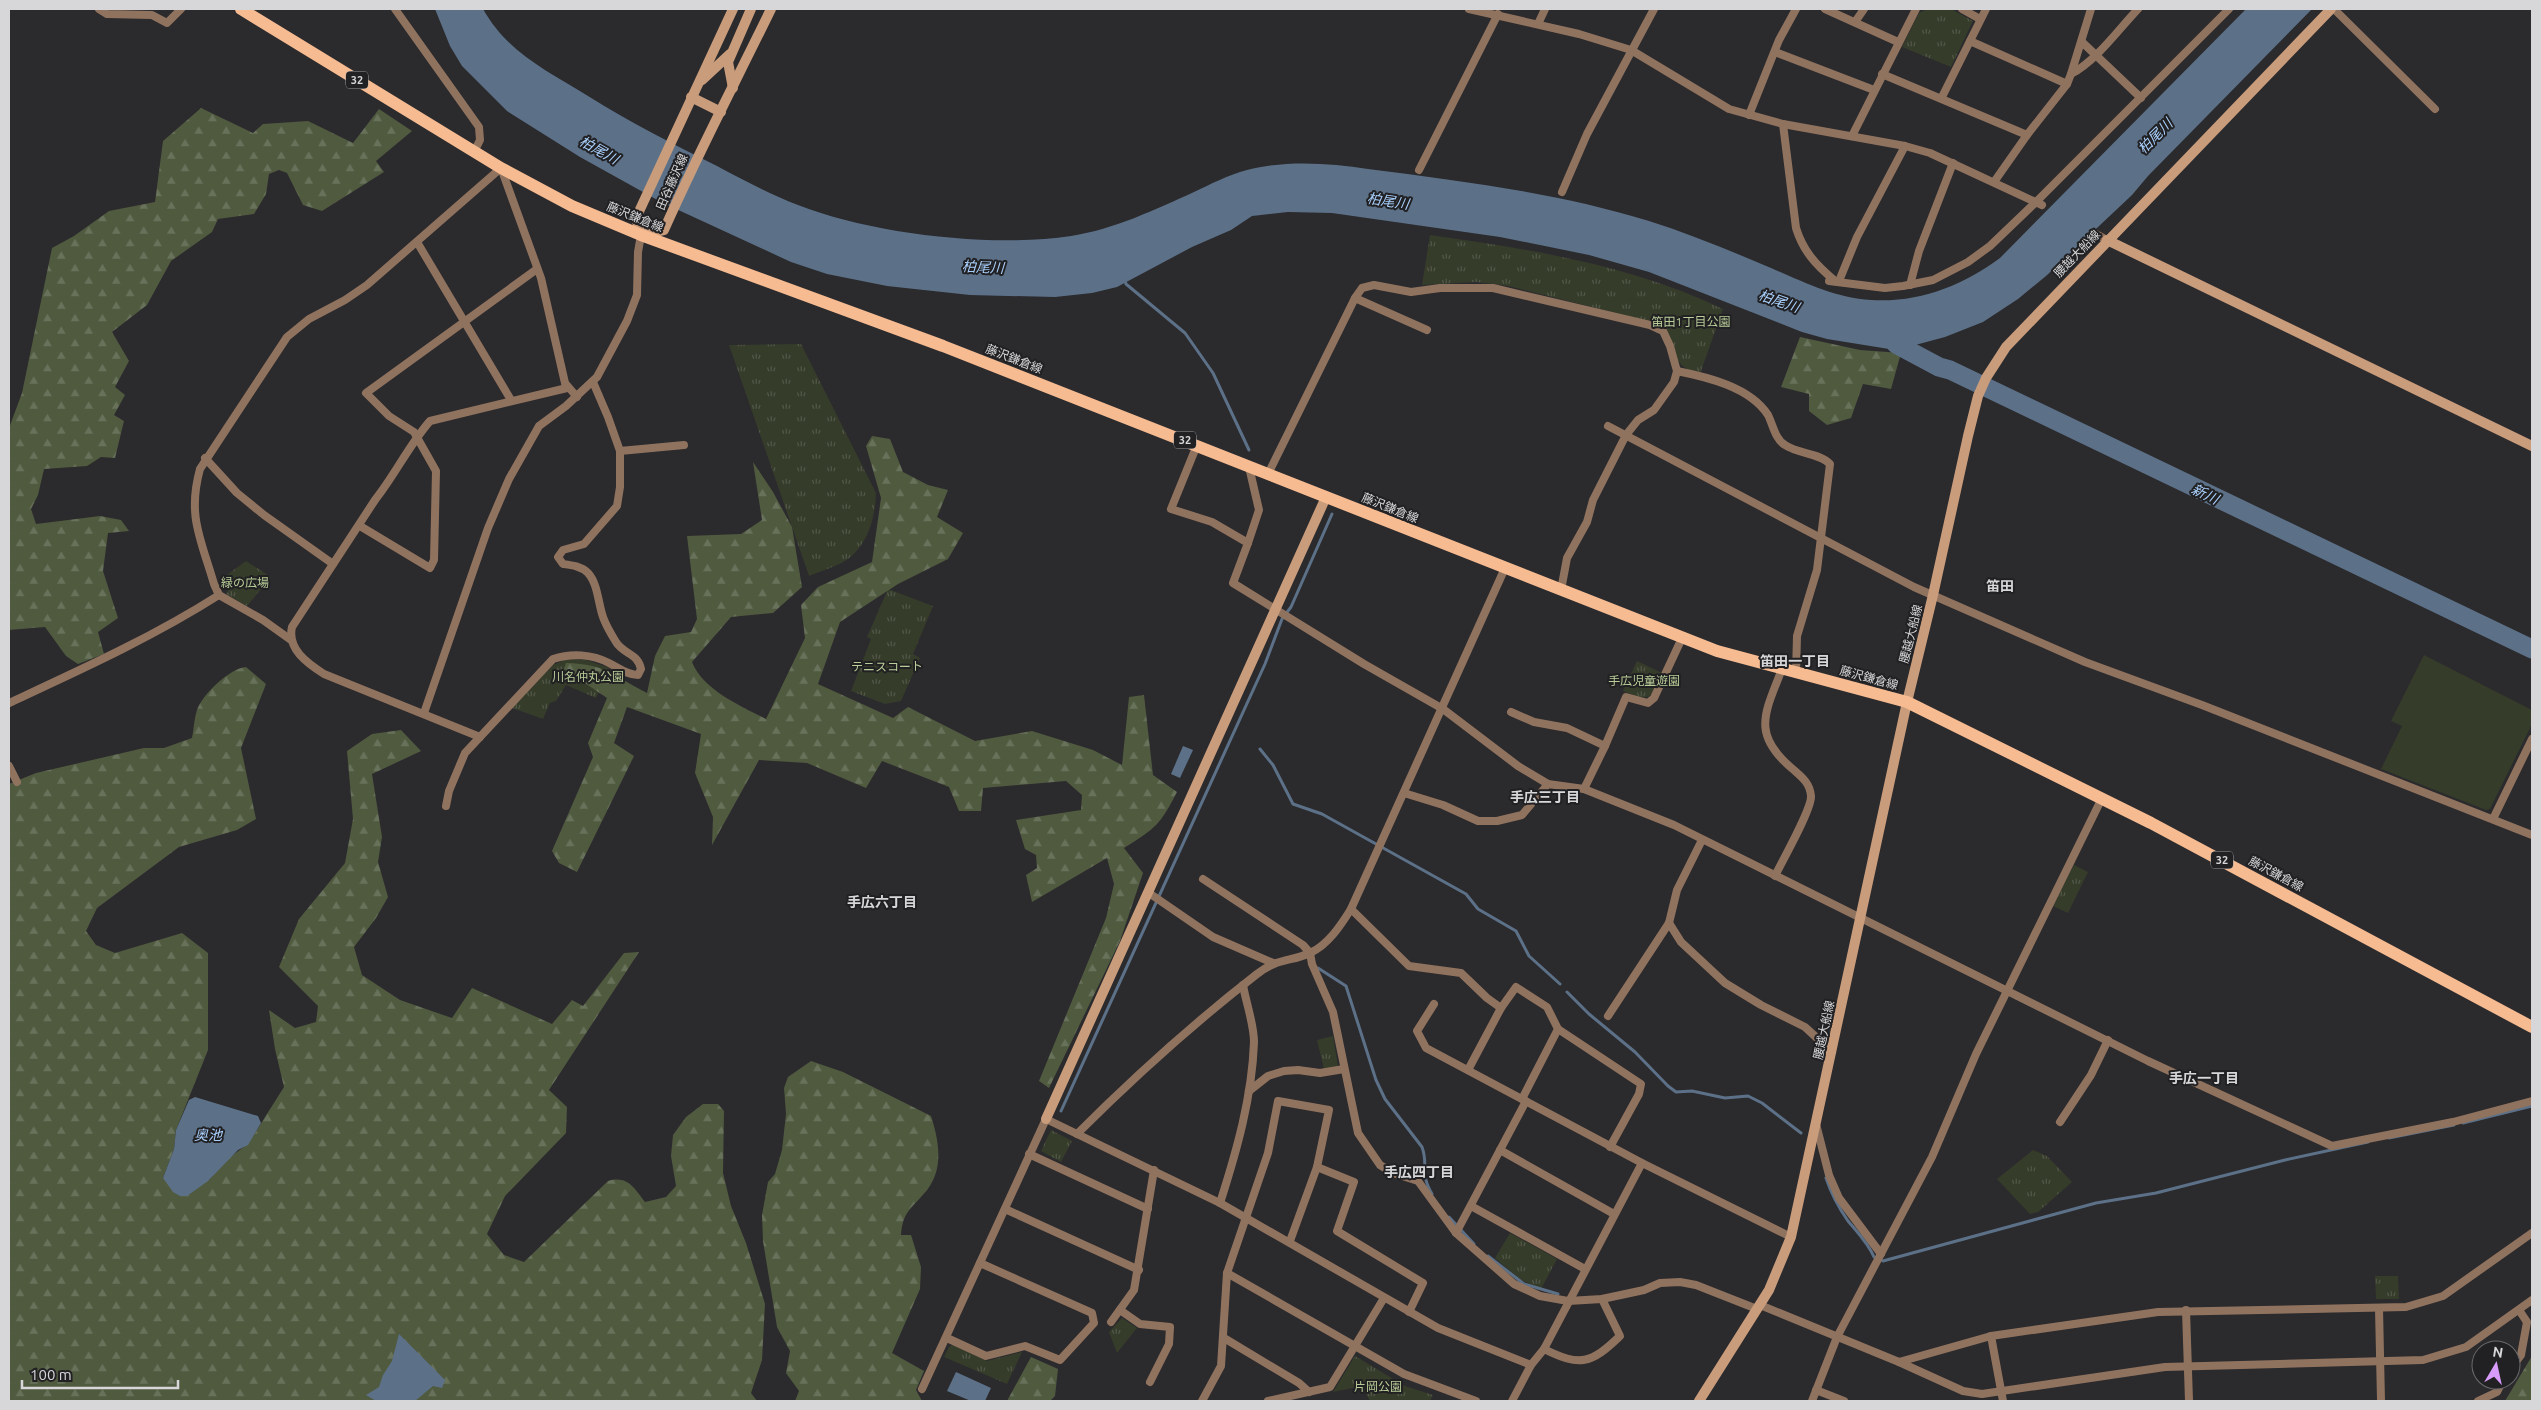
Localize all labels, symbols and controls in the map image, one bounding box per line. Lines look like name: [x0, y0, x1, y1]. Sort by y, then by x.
road number: 32: [346, 72, 368, 88]
water label: 柏尾川: [2134, 114, 2177, 157]
water label: 柏尾川: [577, 133, 623, 168]
street label: 田谷藤沢線: [653, 152, 690, 212]
water label: 柏尾川: [1366, 190, 1412, 212]
street label: 藤沢鎌倉線: [605, 199, 665, 234]
street label: 腰越大船線: [2051, 228, 2102, 280]
water label: 柏尾川: [962, 258, 1006, 276]
water label: 柏尾川: [1757, 287, 1803, 316]
park label: 笛田1丁目公園: [1652, 315, 1730, 328]
street label: 藤沢鎌倉線: [984, 342, 1045, 375]
road number: 32: [1174, 432, 1196, 448]
water label: 新川: [2189, 481, 2223, 508]
street label: 藤沢鎌倉線: [1360, 490, 1420, 525]
park label: 緑の広場: [221, 576, 269, 589]
district label: 笛田: [1986, 578, 2014, 594]
street label: 腰越大船線: [1897, 603, 1924, 665]
district label: 笛田一丁目: [1760, 653, 1830, 669]
park label: テニスコート: [851, 660, 923, 673]
street label: 藤沢鎌倉線: [1838, 663, 1900, 692]
park label: 川名仲丸公園: [552, 670, 624, 683]
park label: 手広児童遊園: [1608, 674, 1680, 687]
district label: 手広三丁目: [1510, 789, 1580, 805]
road number: 32: [2211, 852, 2233, 868]
street label: 藤沢鎌倉線: [2247, 854, 2306, 893]
district label: 手広六丁目: [847, 894, 917, 910]
street label: 腰越大船線: [1811, 999, 1836, 1061]
district label: 手広一丁目: [2169, 1070, 2239, 1086]
water label: 奥池: [194, 1127, 224, 1143]
district label: 手広四丁目: [1384, 1164, 1454, 1180]
north arrow: [2471, 1340, 2521, 1390]
text: N: [2492, 1343, 2504, 1361]
scale bar: [22, 1358, 179, 1390]
text: 100 m: [30, 1366, 72, 1383]
park label: 片岡公園: [1354, 1380, 1402, 1393]

